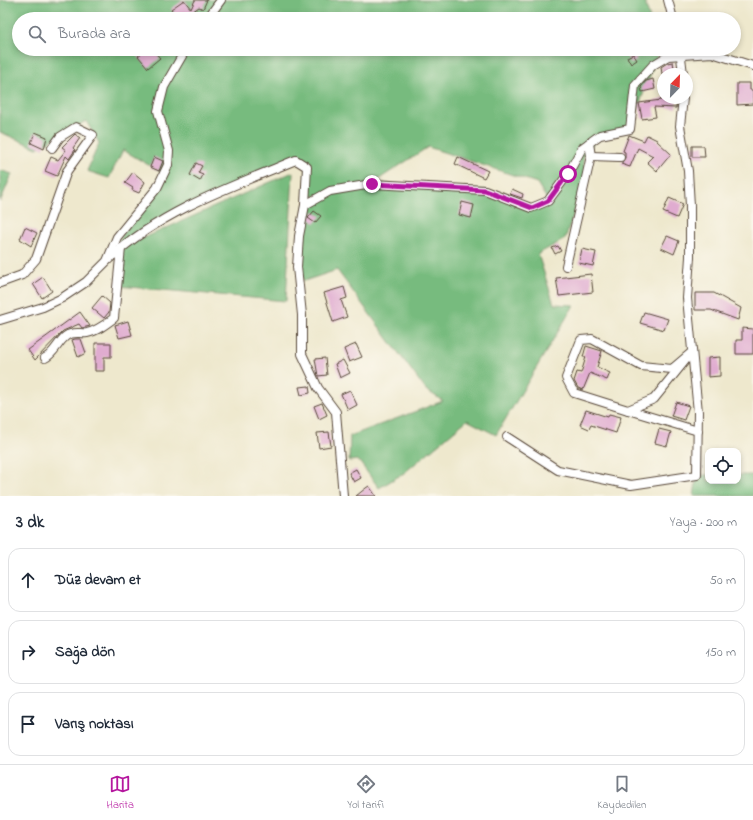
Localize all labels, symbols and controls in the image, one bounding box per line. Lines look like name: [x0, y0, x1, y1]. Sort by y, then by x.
search box: [12, 12, 741, 56]
icon: search: [26, 23, 48, 45]
text: Burada ara: [58, 23, 131, 45]
north arrow: [657, 68, 693, 104]
route start: [559, 165, 577, 183]
route end: [363, 175, 381, 193]
map controls: [705, 448, 741, 484]
button: locate: [705, 448, 741, 484]
text: 3 dk: [16, 510, 44, 535]
text: Yaya · 200 m: [669, 513, 737, 532]
icon: ahead: [17, 569, 39, 591]
text: Düz devam et: [55, 569, 141, 591]
text: 50 m: [710, 571, 736, 590]
icon: right: [17, 641, 39, 663]
text: Sağa dön: [55, 641, 115, 663]
text: 150 m: [705, 643, 736, 662]
icon: arrive: [17, 713, 39, 735]
text: Varış noktası: [55, 713, 134, 735]
tab: Harita: [107, 773, 134, 813]
tab: Yol tarifi: [347, 773, 384, 813]
tab: Kaydedilen: [597, 773, 646, 813]

